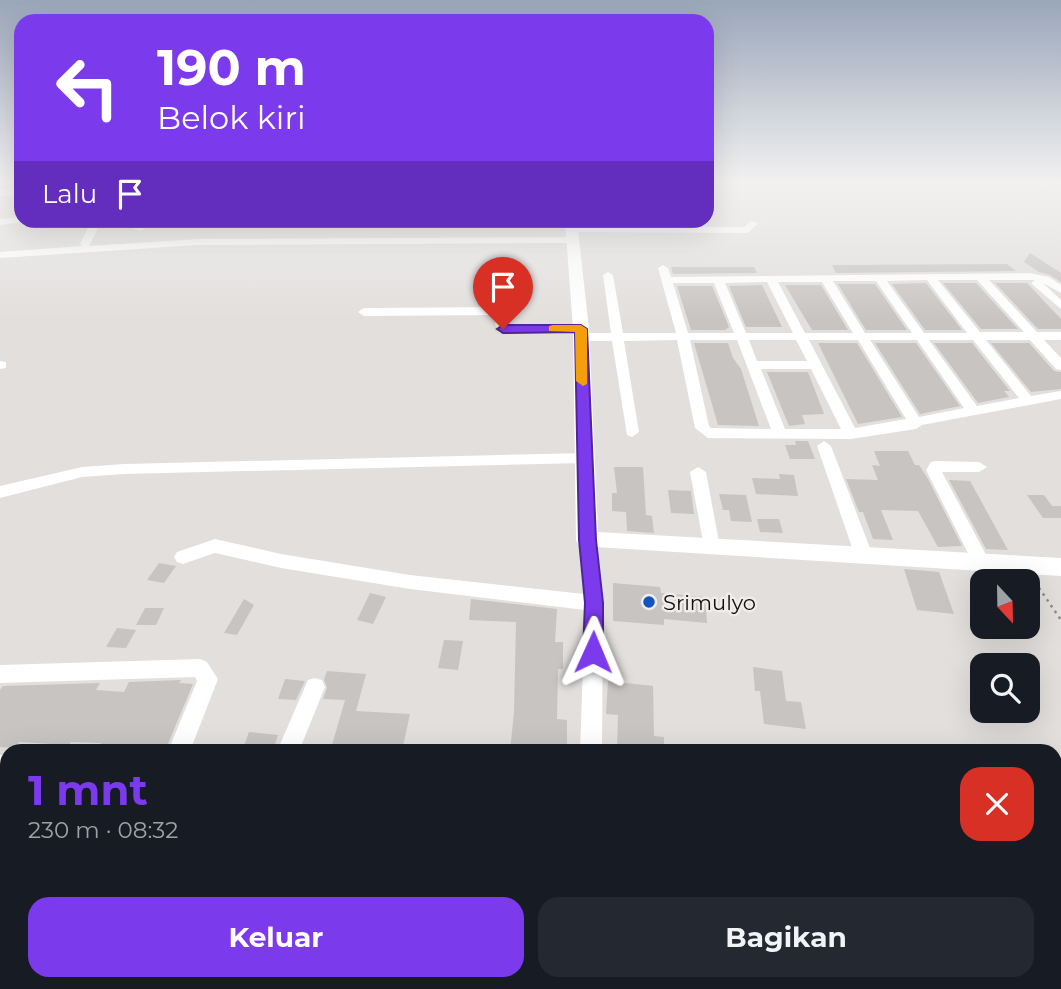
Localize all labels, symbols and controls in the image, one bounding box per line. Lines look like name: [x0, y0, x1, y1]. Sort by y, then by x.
text: 190 m: [157, 38, 306, 97]
icon: left: [42, 42, 133, 133]
text: Belok kiri: [157, 98, 306, 137]
icon: arrive: [111, 175, 149, 213]
text: Lalu: [42, 178, 97, 210]
pin: [473, 257, 533, 329]
icon: arrive: [484, 268, 522, 306]
north arrow: [970, 569, 1040, 639]
map controls: [970, 569, 1040, 723]
place label: Srimulyo: [663, 590, 756, 615]
marker: Srimulyo: [641, 594, 657, 610]
position arrow: [556, 615, 630, 689]
button: search: [970, 653, 1040, 723]
text: 1 mnt: [28, 764, 148, 816]
button: close: [960, 767, 1034, 841]
text: 230 m · 08:32: [28, 816, 178, 844]
button: Keluar: [28, 897, 524, 977]
button: Bagikan: [538, 897, 1034, 977]

